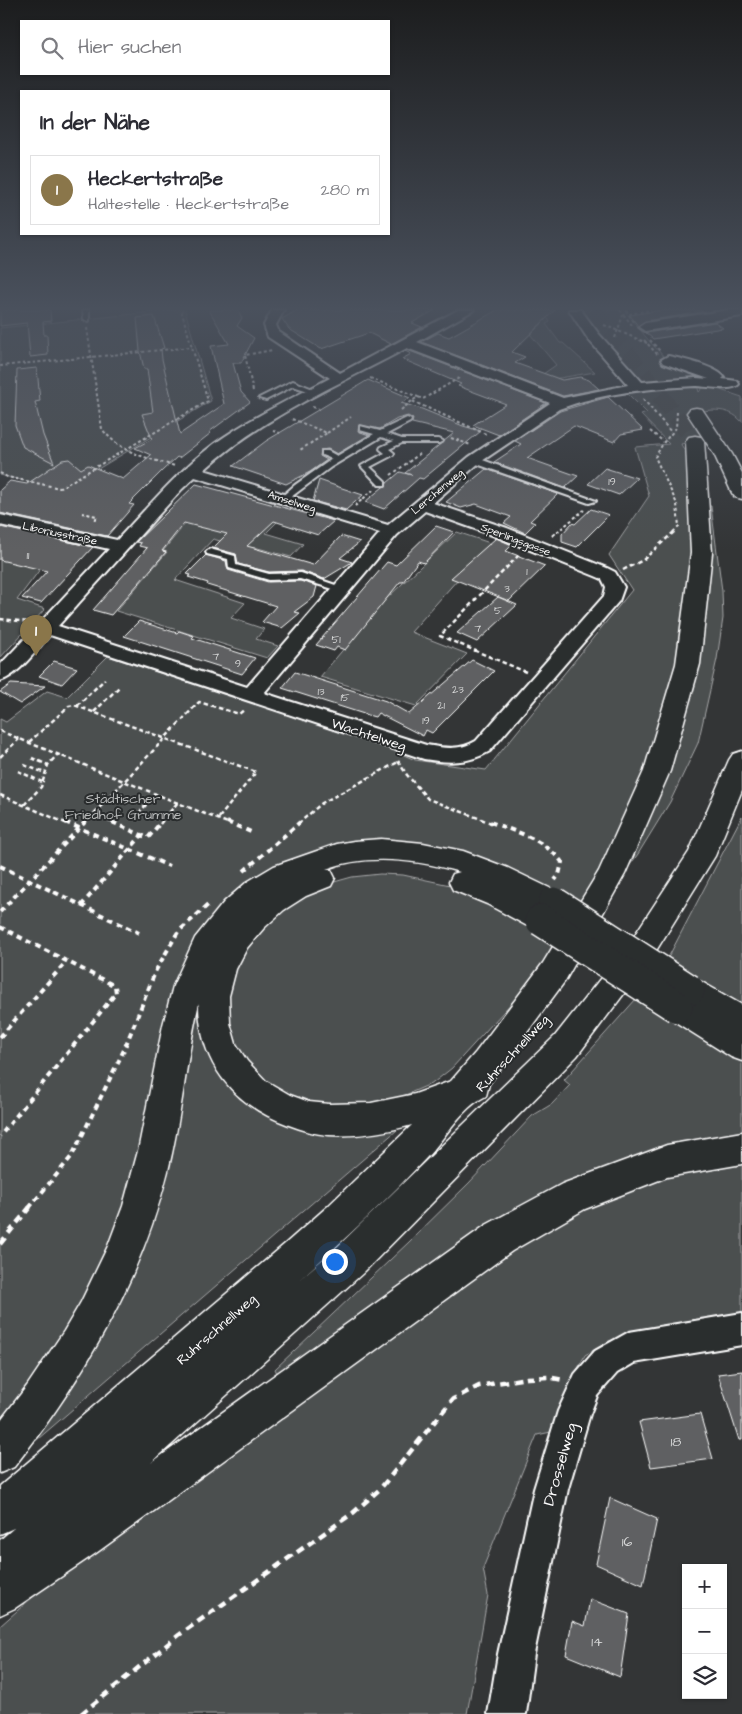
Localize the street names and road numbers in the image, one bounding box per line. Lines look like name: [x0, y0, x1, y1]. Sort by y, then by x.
street label: Lerchenweg: [408, 465, 468, 518]
street label: Amselweg: [266, 487, 318, 517]
street label: Liboriusstraße: [21, 518, 99, 549]
street label: Sperlingsgasse: [478, 519, 553, 561]
street label: Wachtelweg: [329, 713, 409, 756]
street label: Ruhrschnellweg: [471, 1010, 554, 1097]
street label: Ruhrschnellweg: [172, 1290, 261, 1370]
street label: Drosselweg: [538, 1420, 583, 1509]

